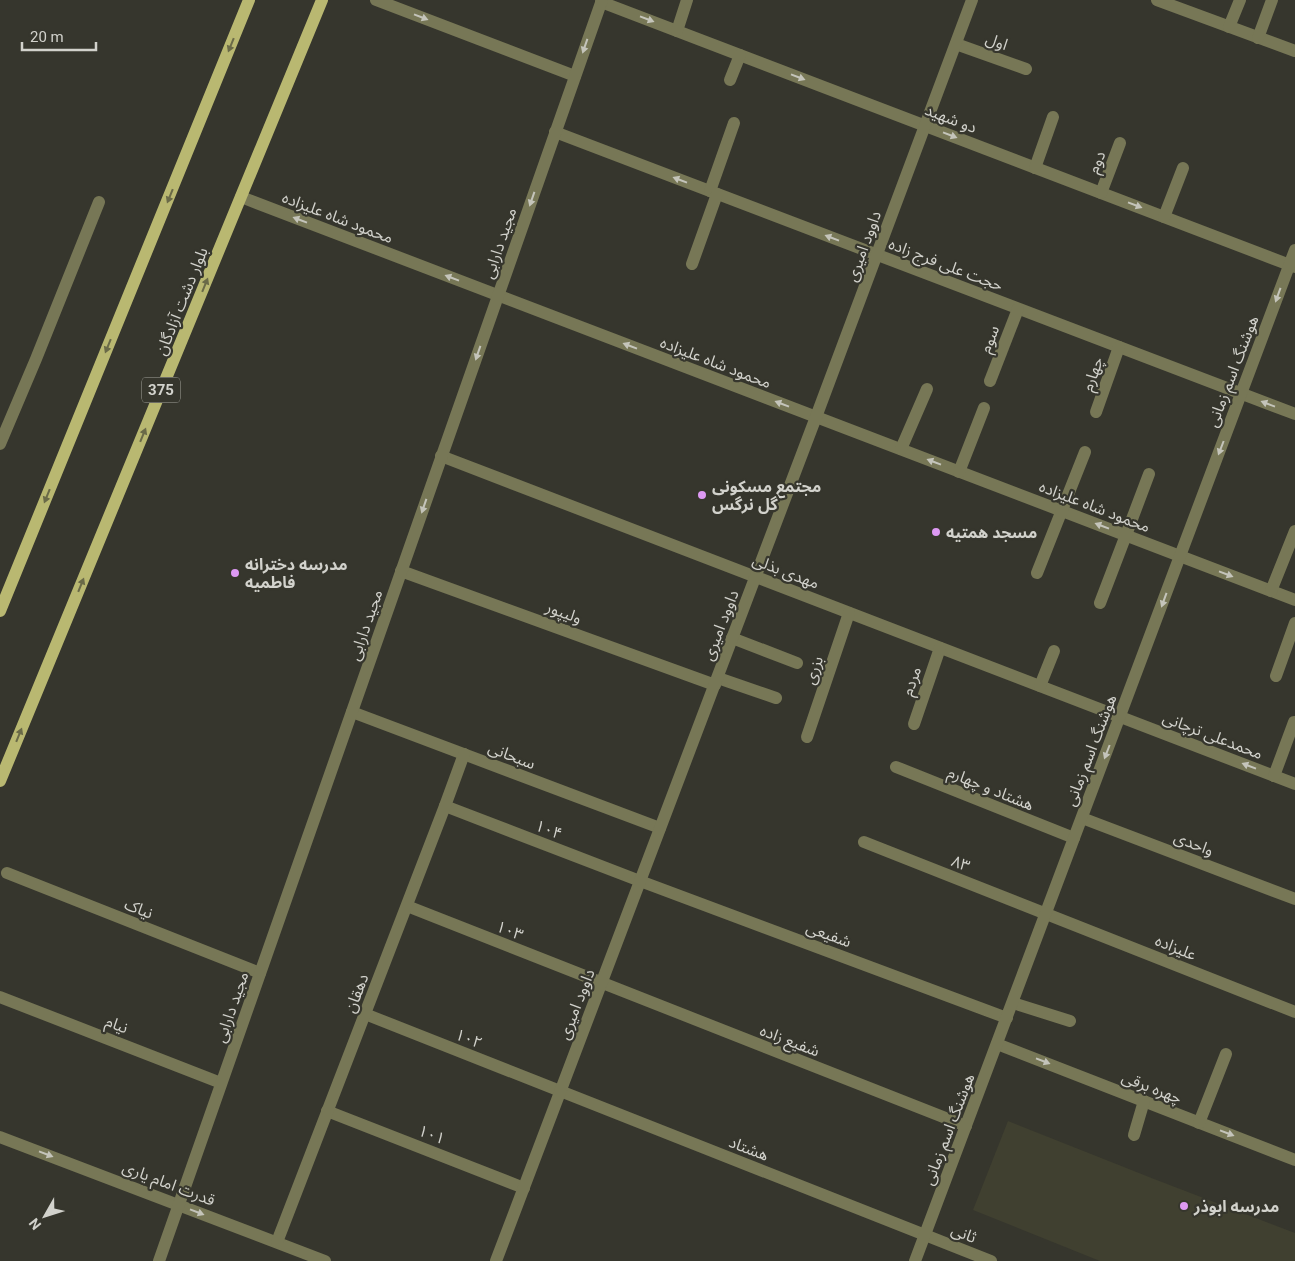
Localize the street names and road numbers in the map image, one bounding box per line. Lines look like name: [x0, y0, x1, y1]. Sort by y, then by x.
street label: اول: [983, 29, 1010, 55]
street label: دو شهید: [922, 100, 979, 137]
street label: دوم: [1084, 148, 1112, 177]
street label: محمود شاه علیزاده: [280, 188, 396, 247]
street label: مجید دارابی: [478, 205, 520, 281]
street label: داوود امیری: [842, 208, 885, 284]
street label: حجت علی فرج زاده: [885, 234, 1006, 298]
street label: بلوار دشت آزادگان: [151, 244, 212, 358]
street label: هوشنگ اسم زمانی: [1202, 313, 1265, 431]
street label: سوم: [976, 323, 1006, 357]
street label: محمود شاه علیزاده: [658, 333, 774, 392]
street label: چهارم: [1078, 354, 1110, 395]
road number: 375: [142, 378, 180, 402]
street label: محمود شاه علیزاده: [1037, 477, 1153, 536]
street label: مهدی بذلی: [750, 550, 822, 593]
street label: مجید دارابی: [344, 587, 386, 663]
street label: داوود امیری: [698, 587, 743, 663]
street label: ولیپور: [542, 597, 584, 629]
street label: بزری: [800, 654, 827, 687]
street label: مردم: [898, 664, 928, 699]
street label: هوشنگ اسم زمانی: [1060, 692, 1123, 810]
street label: محمدعلی ترچانی: [1160, 708, 1266, 764]
street label: سبحانی: [486, 738, 538, 773]
street label: هشتاد و چهارم: [944, 763, 1037, 817]
street label: ۱۰۴: [533, 816, 565, 843]
street label: واحدی: [1171, 827, 1216, 860]
street label: ۸۳: [949, 851, 973, 876]
street label: نیاک: [122, 894, 156, 923]
street label: ۱۰۳: [494, 917, 526, 944]
street label: شفیعی: [804, 918, 854, 951]
street label: علیزاده: [1152, 931, 1199, 964]
street label: داوود امیری: [554, 966, 599, 1042]
street label: مجید دارابی: [210, 969, 252, 1045]
street label: دهقان: [340, 971, 373, 1015]
street label: نیام: [102, 1012, 131, 1040]
street label: شفیع زاده: [756, 1020, 822, 1063]
street label: ۱۰۲: [453, 1025, 485, 1052]
street label: چهره برقی: [1119, 1067, 1185, 1109]
street label: هوشنگ اسم زمانی: [918, 1071, 981, 1189]
street label: ۱۰۱: [416, 1121, 448, 1148]
street label: هشتاد: [726, 1132, 771, 1165]
street label: قدرت امام یاری: [119, 1157, 218, 1213]
street label: ثانی: [948, 1220, 979, 1247]

